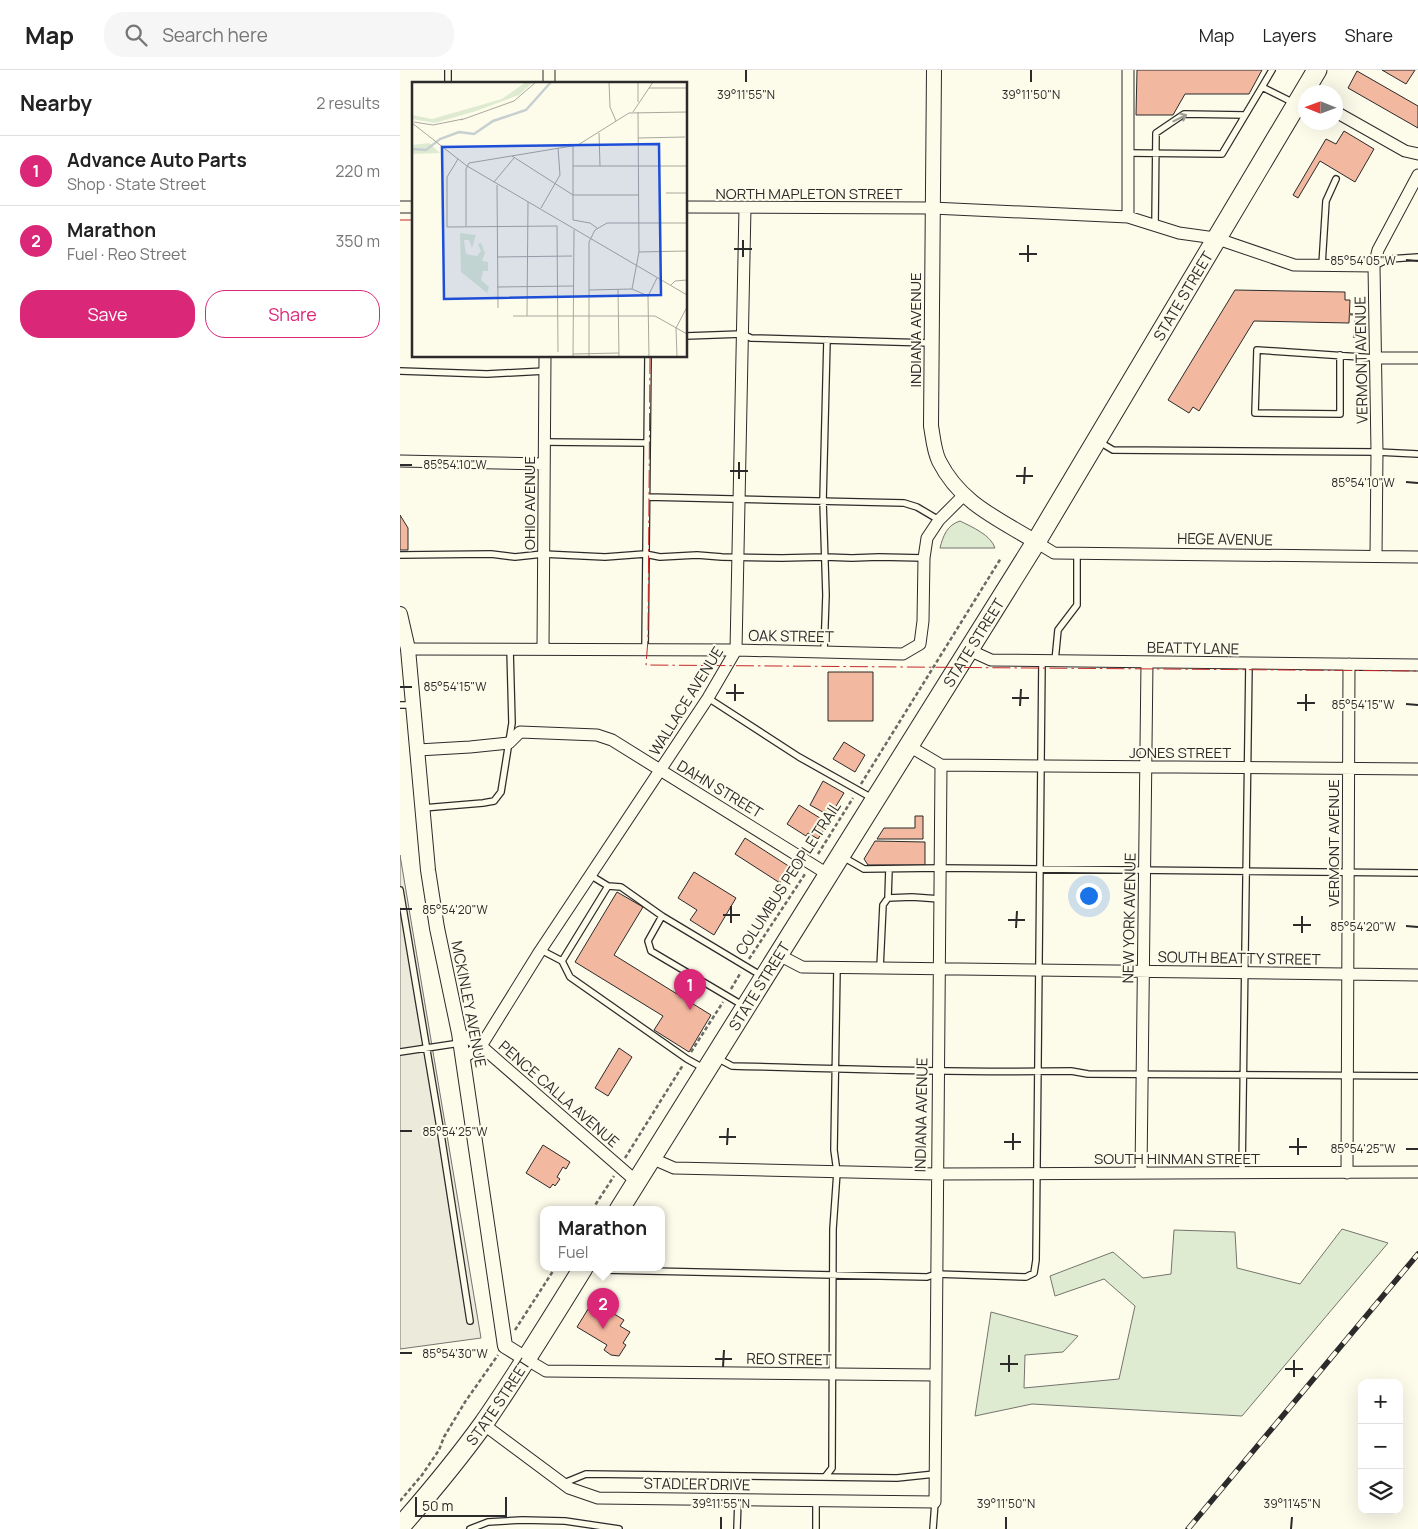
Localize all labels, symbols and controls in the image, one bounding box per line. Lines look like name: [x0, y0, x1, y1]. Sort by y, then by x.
search box: [104, 12, 454, 57]
text: Map: [25, 18, 74, 51]
icon: search: [122, 21, 150, 49]
text: Search here: [162, 22, 268, 48]
text: Map: [1199, 23, 1234, 47]
text: Layers: [1262, 23, 1316, 47]
text: Share: [1344, 23, 1393, 47]
inset map: [412, 82, 688, 358]
north arrow: [1298, 85, 1343, 130]
text: 39°11'55"N: [717, 86, 775, 103]
text: 39°11'50"N: [1002, 86, 1060, 103]
text: Nearby: [20, 89, 92, 117]
text: 2 results: [316, 92, 380, 114]
one-way arrow: [1173, 113, 1188, 123]
text: Advance Auto Parts: [67, 147, 247, 173]
text: 1: [32, 160, 40, 182]
text: 220 m: [335, 160, 380, 182]
text: Shop · State Street: [67, 173, 206, 195]
street label: NORTH MAPLETON STREET: [716, 183, 903, 204]
text: Marathon: [67, 217, 156, 243]
text: 2: [31, 230, 41, 252]
text: 350 m: [335, 230, 380, 252]
text: Fuel · Reo Street: [67, 243, 187, 265]
street label: STATE STREET: [1148, 247, 1217, 344]
text: 85°54'05"W: [1330, 252, 1397, 269]
street label: INDIANA AVENUE: [905, 272, 926, 388]
button: Save: [20, 290, 195, 338]
button: Share: [205, 290, 380, 338]
street label: VERMONT AVENUE: [1349, 296, 1373, 424]
text: 85°54'10"W: [423, 456, 487, 473]
street label: OHIO AVENUE: [519, 456, 540, 550]
text: 85°54'10"W: [1331, 474, 1395, 491]
street label: HEGE AVENUE: [1177, 528, 1273, 550]
street label: STATE STREET: [938, 594, 1009, 691]
street label: OAK STREET: [748, 625, 834, 647]
street label: BEATTY LANE: [1147, 637, 1239, 659]
street label: WALLACE AVENUE: [644, 643, 728, 759]
text: 85°54'15"W: [423, 678, 487, 695]
text: 85°54'15"W: [1331, 696, 1395, 713]
street label: JONES STREET: [1129, 742, 1231, 763]
street label: DAHN STREET: [673, 755, 767, 823]
street label: VERMONT AVENUE: [1323, 779, 1344, 907]
street label: COLUMBUS PEOPLE TRAIL: [730, 797, 846, 959]
street label: NEW YORK AVENUE: [1117, 852, 1141, 984]
your location: [1076, 883, 1102, 909]
text: 85°54'20"W: [422, 901, 489, 918]
text: 85°54'20"W: [1330, 918, 1397, 935]
street label: STATE STREET: [723, 938, 794, 1034]
street label: MCKINLEY AVENUE: [446, 939, 492, 1069]
street label: SOUTH BEATTY STREET: [1157, 946, 1321, 970]
pin: 1: [674, 969, 706, 1010]
street label: PENCE CALLA AVENUE: [494, 1036, 624, 1152]
street label: INDIANA AVENUE: [909, 1057, 933, 1173]
text: 85°54'25"W: [422, 1123, 488, 1140]
text: 85°54'25"W: [1330, 1140, 1396, 1157]
street label: SOUTH HINMAN STREET: [1094, 1148, 1260, 1169]
popup: [540, 1206, 665, 1271]
text: Marathon: [558, 1215, 647, 1241]
text: Fuel: [558, 1241, 589, 1263]
pin: 2: [587, 1288, 619, 1329]
text: 85°54'30"W: [422, 1345, 488, 1362]
street label: REO STREET: [746, 1348, 832, 1370]
street label: STATE STREET: [461, 1354, 535, 1449]
map controls: [1358, 1379, 1403, 1514]
button: +: [1358, 1379, 1403, 1424]
button: −: [1358, 1424, 1403, 1469]
button: layers: [1358, 1469, 1403, 1514]
street label: STADLER DRIVE: [643, 1473, 751, 1495]
scale bar: [415, 1494, 508, 1517]
text: 39°11'55"N: [692, 1495, 750, 1512]
text: 39°11'50"N: [977, 1495, 1035, 1512]
text: 39°11'45"N: [1264, 1495, 1320, 1512]
text: 50 m: [422, 1496, 453, 1515]

